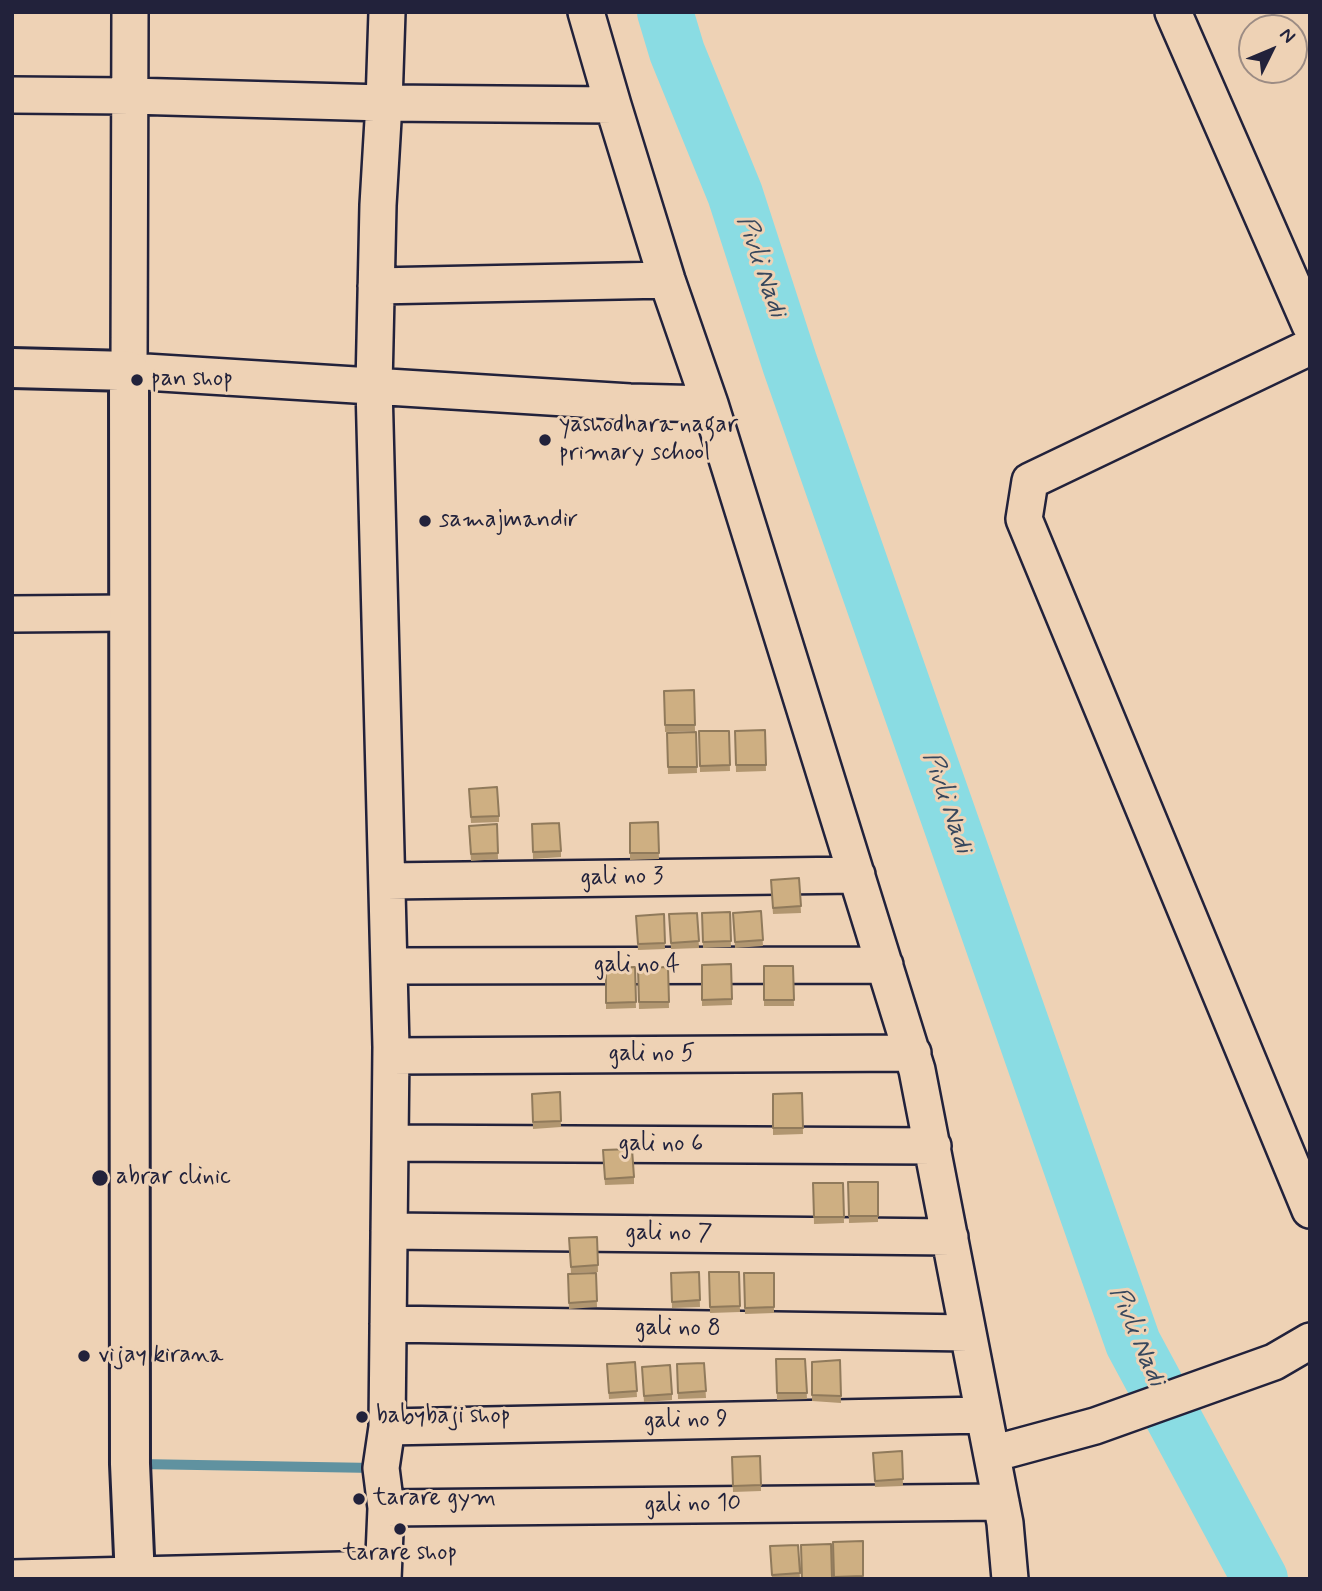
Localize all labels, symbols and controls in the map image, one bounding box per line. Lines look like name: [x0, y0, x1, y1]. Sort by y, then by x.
north arrow: [1238, 14, 1308, 84]
text: N: [1274, 23, 1301, 49]
water label: Pivli Nadi: [728, 212, 792, 322]
place label: pan shop: [151, 366, 233, 394]
marker: pan shop: [129, 372, 145, 388]
place label: yashodhara nagar primary school: [559, 412, 738, 468]
marker: yashodhara nagar primary school: [537, 432, 553, 448]
place label: samajmandir: [439, 507, 578, 535]
marker: samajmandir: [417, 513, 433, 529]
water label: Pivli Nadi: [914, 748, 978, 858]
street label: gali no 3: [580, 863, 664, 893]
street label: gali no 4: [594, 952, 680, 980]
street label: gali no 5: [609, 1041, 695, 1069]
street label: gali no 6: [619, 1131, 703, 1159]
place label: abrar clinic: [116, 1164, 231, 1192]
marker: abrar clinic: [90, 1168, 110, 1188]
street label: gali no 7: [625, 1219, 713, 1249]
water label: Pivli Nadi: [1101, 1282, 1171, 1392]
street label: gali no 8: [635, 1314, 721, 1344]
place label: vijay kirana: [98, 1342, 223, 1370]
marker: vijay kirana: [76, 1348, 92, 1364]
place label: babybaji shop: [376, 1403, 510, 1431]
street label: gali no 9: [644, 1406, 728, 1436]
marker: babybaji shop: [354, 1409, 370, 1425]
place label: tarare gym: [373, 1485, 496, 1513]
street label: gali no 10: [644, 1490, 742, 1520]
marker: tarare gym: [351, 1491, 367, 1507]
marker: tarare shop: [392, 1521, 408, 1537]
place label: tarare shop: [343, 1540, 457, 1568]

